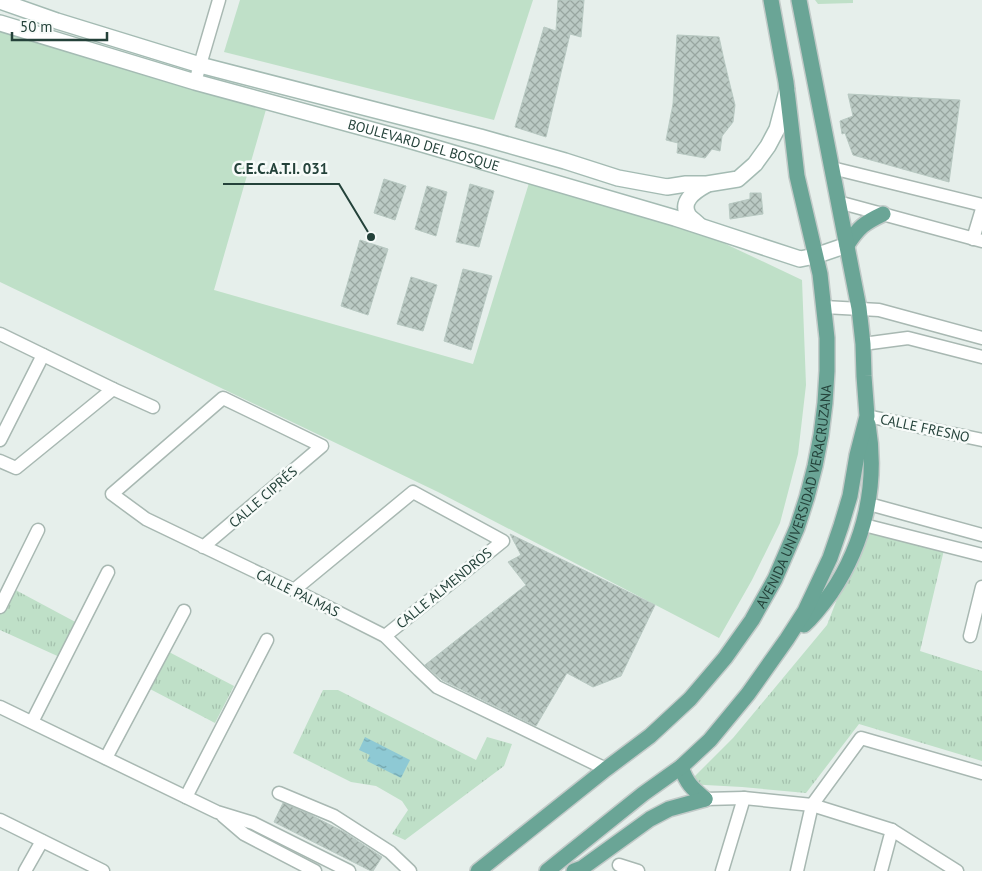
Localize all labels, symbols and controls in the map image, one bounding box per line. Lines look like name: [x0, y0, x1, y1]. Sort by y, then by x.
scale bar: [12, 10, 108, 42]
text: 50 m: [20, 17, 53, 36]
street label: BOULEVARD DEL BOSQUE: [346, 115, 502, 175]
callout: C.E.C.A.T.I. 031: [223, 154, 339, 184]
text: C.E.C.A.T.I. 031: [234, 159, 328, 178]
street label: AVENIDA UNIVERSIDAD VERACRUZANA: [752, 383, 835, 611]
street label: CALLE FRESNO: [879, 410, 971, 446]
street label: CALLE CIPRÉS: [225, 462, 301, 532]
street label: CALLE ALMENDROS: [392, 544, 496, 632]
street label: CALLE PALMAS: [253, 565, 343, 621]

